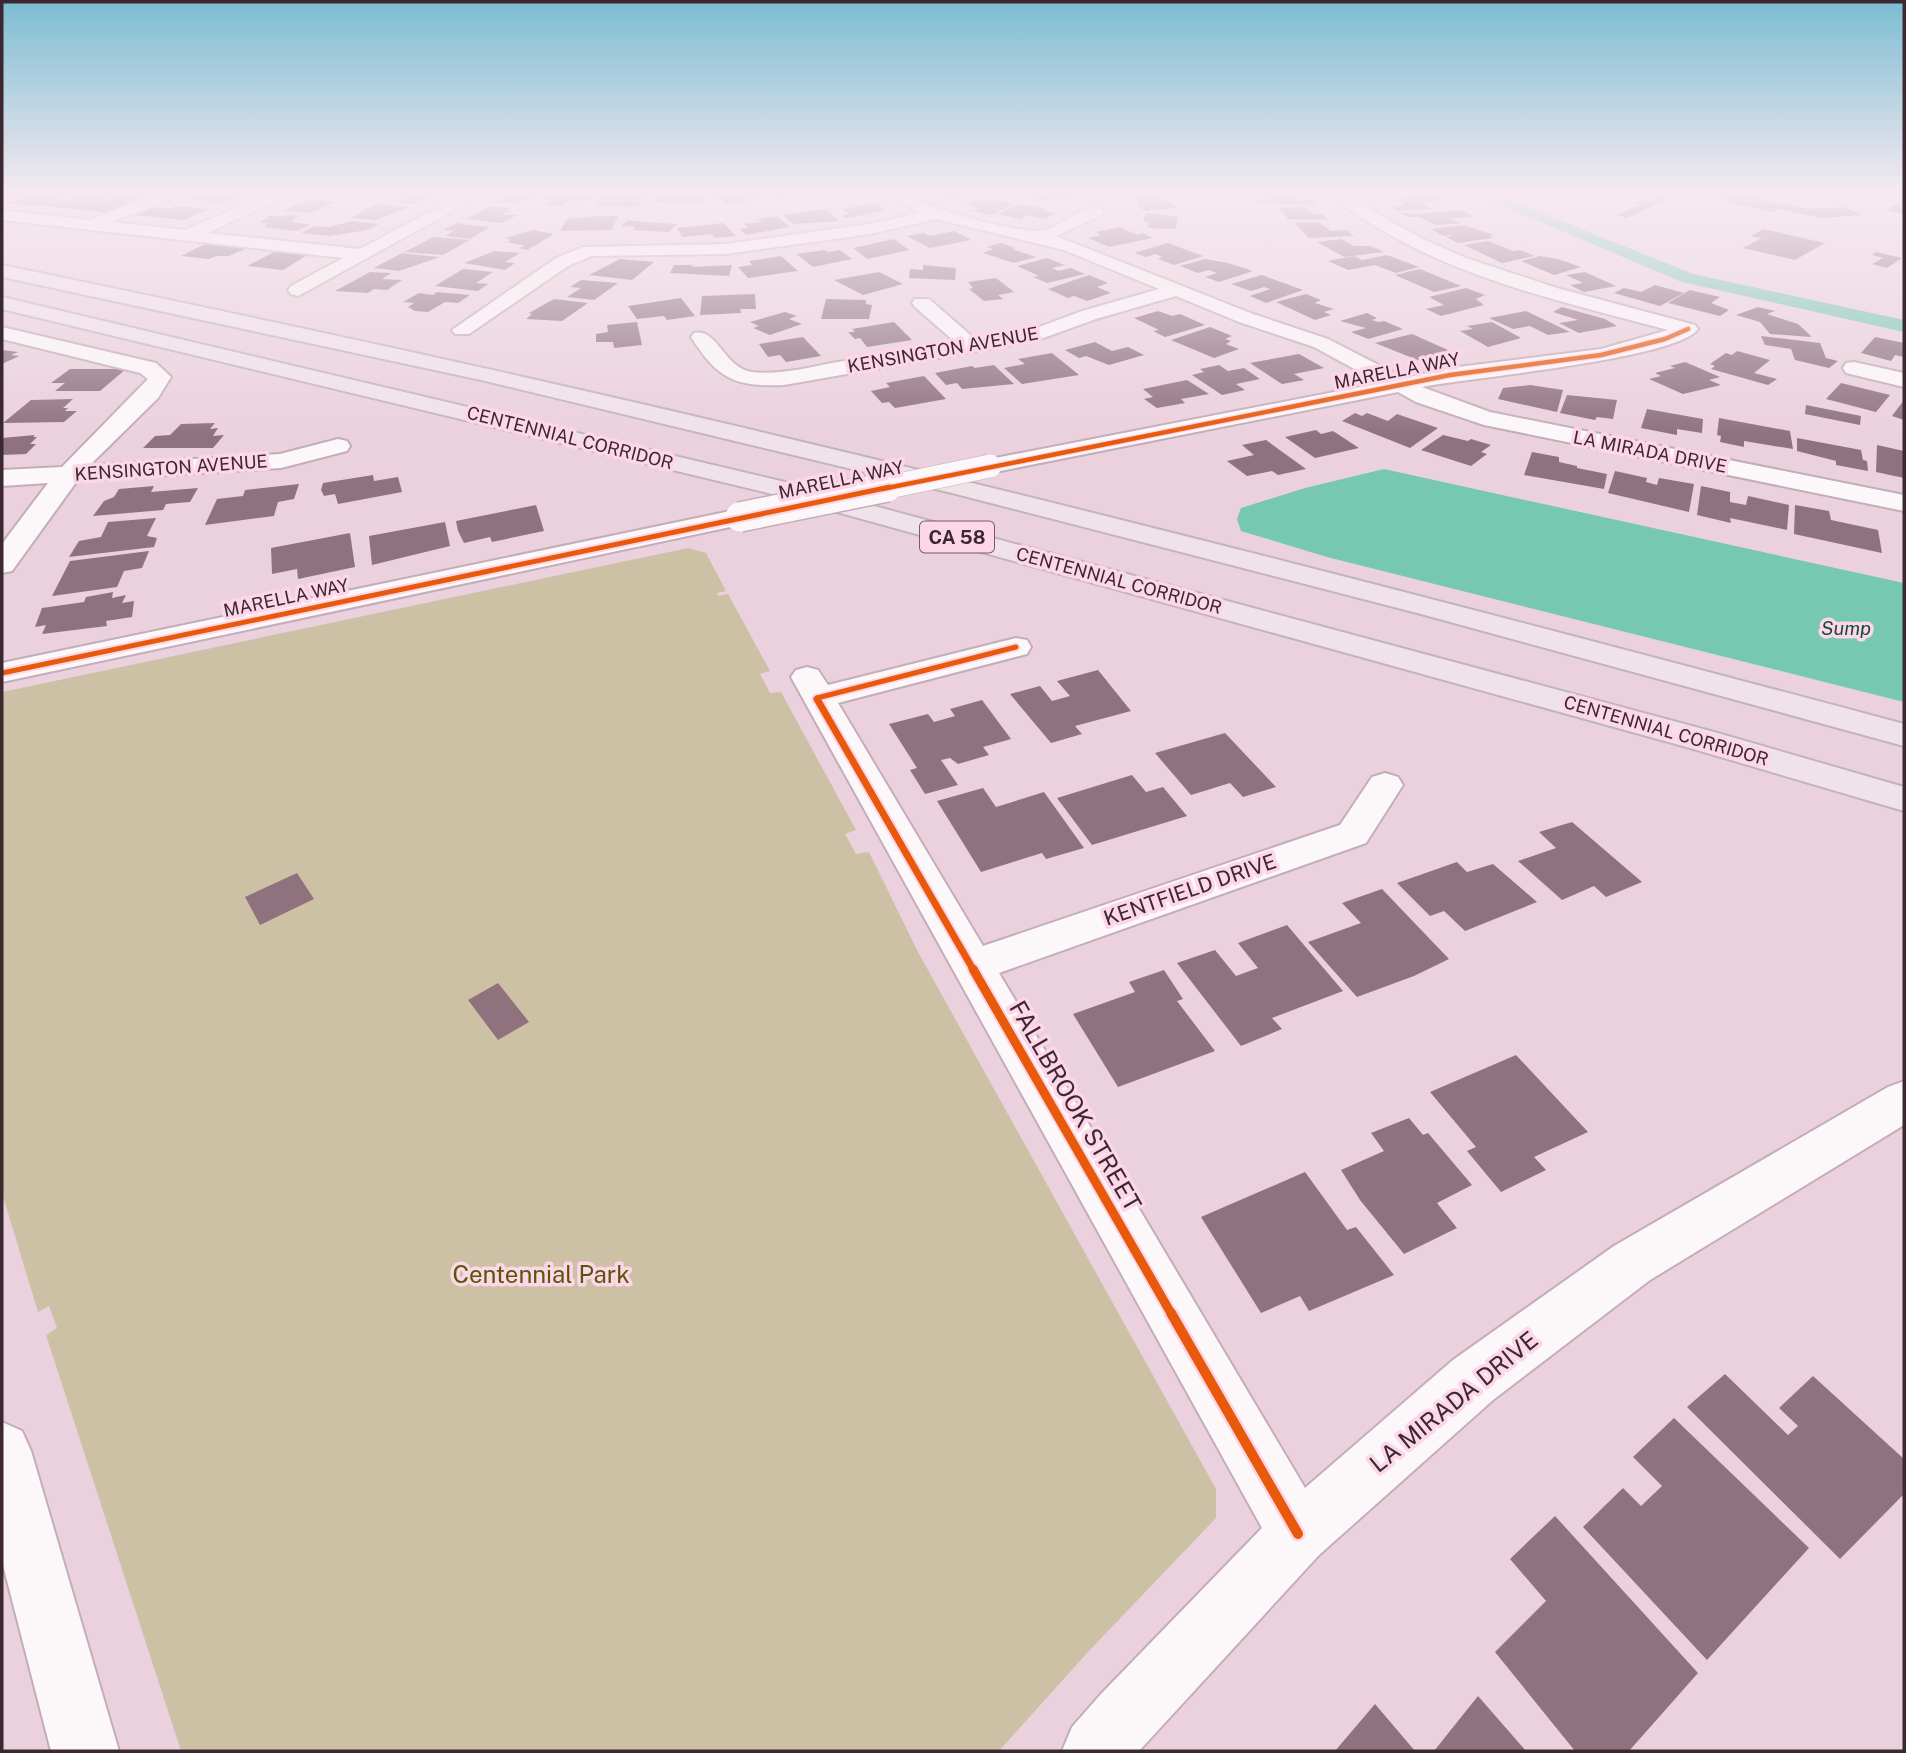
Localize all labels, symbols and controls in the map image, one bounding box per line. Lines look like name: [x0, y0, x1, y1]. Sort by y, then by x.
street label: KENSINGTON AVENUE: [846, 322, 1040, 377]
street label: MARELLA WAY: [1332, 348, 1462, 393]
street label: CENTENNIAL CORRIDOR: [465, 402, 675, 473]
street label: LA MIRADA DRIVE: [1572, 426, 1729, 477]
street label: KENSINGTON AVENUE: [74, 450, 268, 485]
street label: MARELLA WAY: [776, 456, 905, 503]
road number: CA 58: [920, 522, 994, 552]
street label: CENTENNIAL CORRIDOR: [1014, 543, 1224, 618]
street label: MARELLA WAY: [221, 574, 350, 621]
water label: Sump: [1821, 617, 1871, 639]
street label: CENTENNIAL CORRIDOR: [1561, 691, 1771, 770]
street label: KENTFIELD DRIVE: [1100, 848, 1279, 931]
street label: FALLBROOK STREET: [1004, 996, 1147, 1215]
park label: Centennial Park: [452, 1260, 630, 1288]
street label: LA MIRADA DRIVE: [1364, 1325, 1543, 1478]

